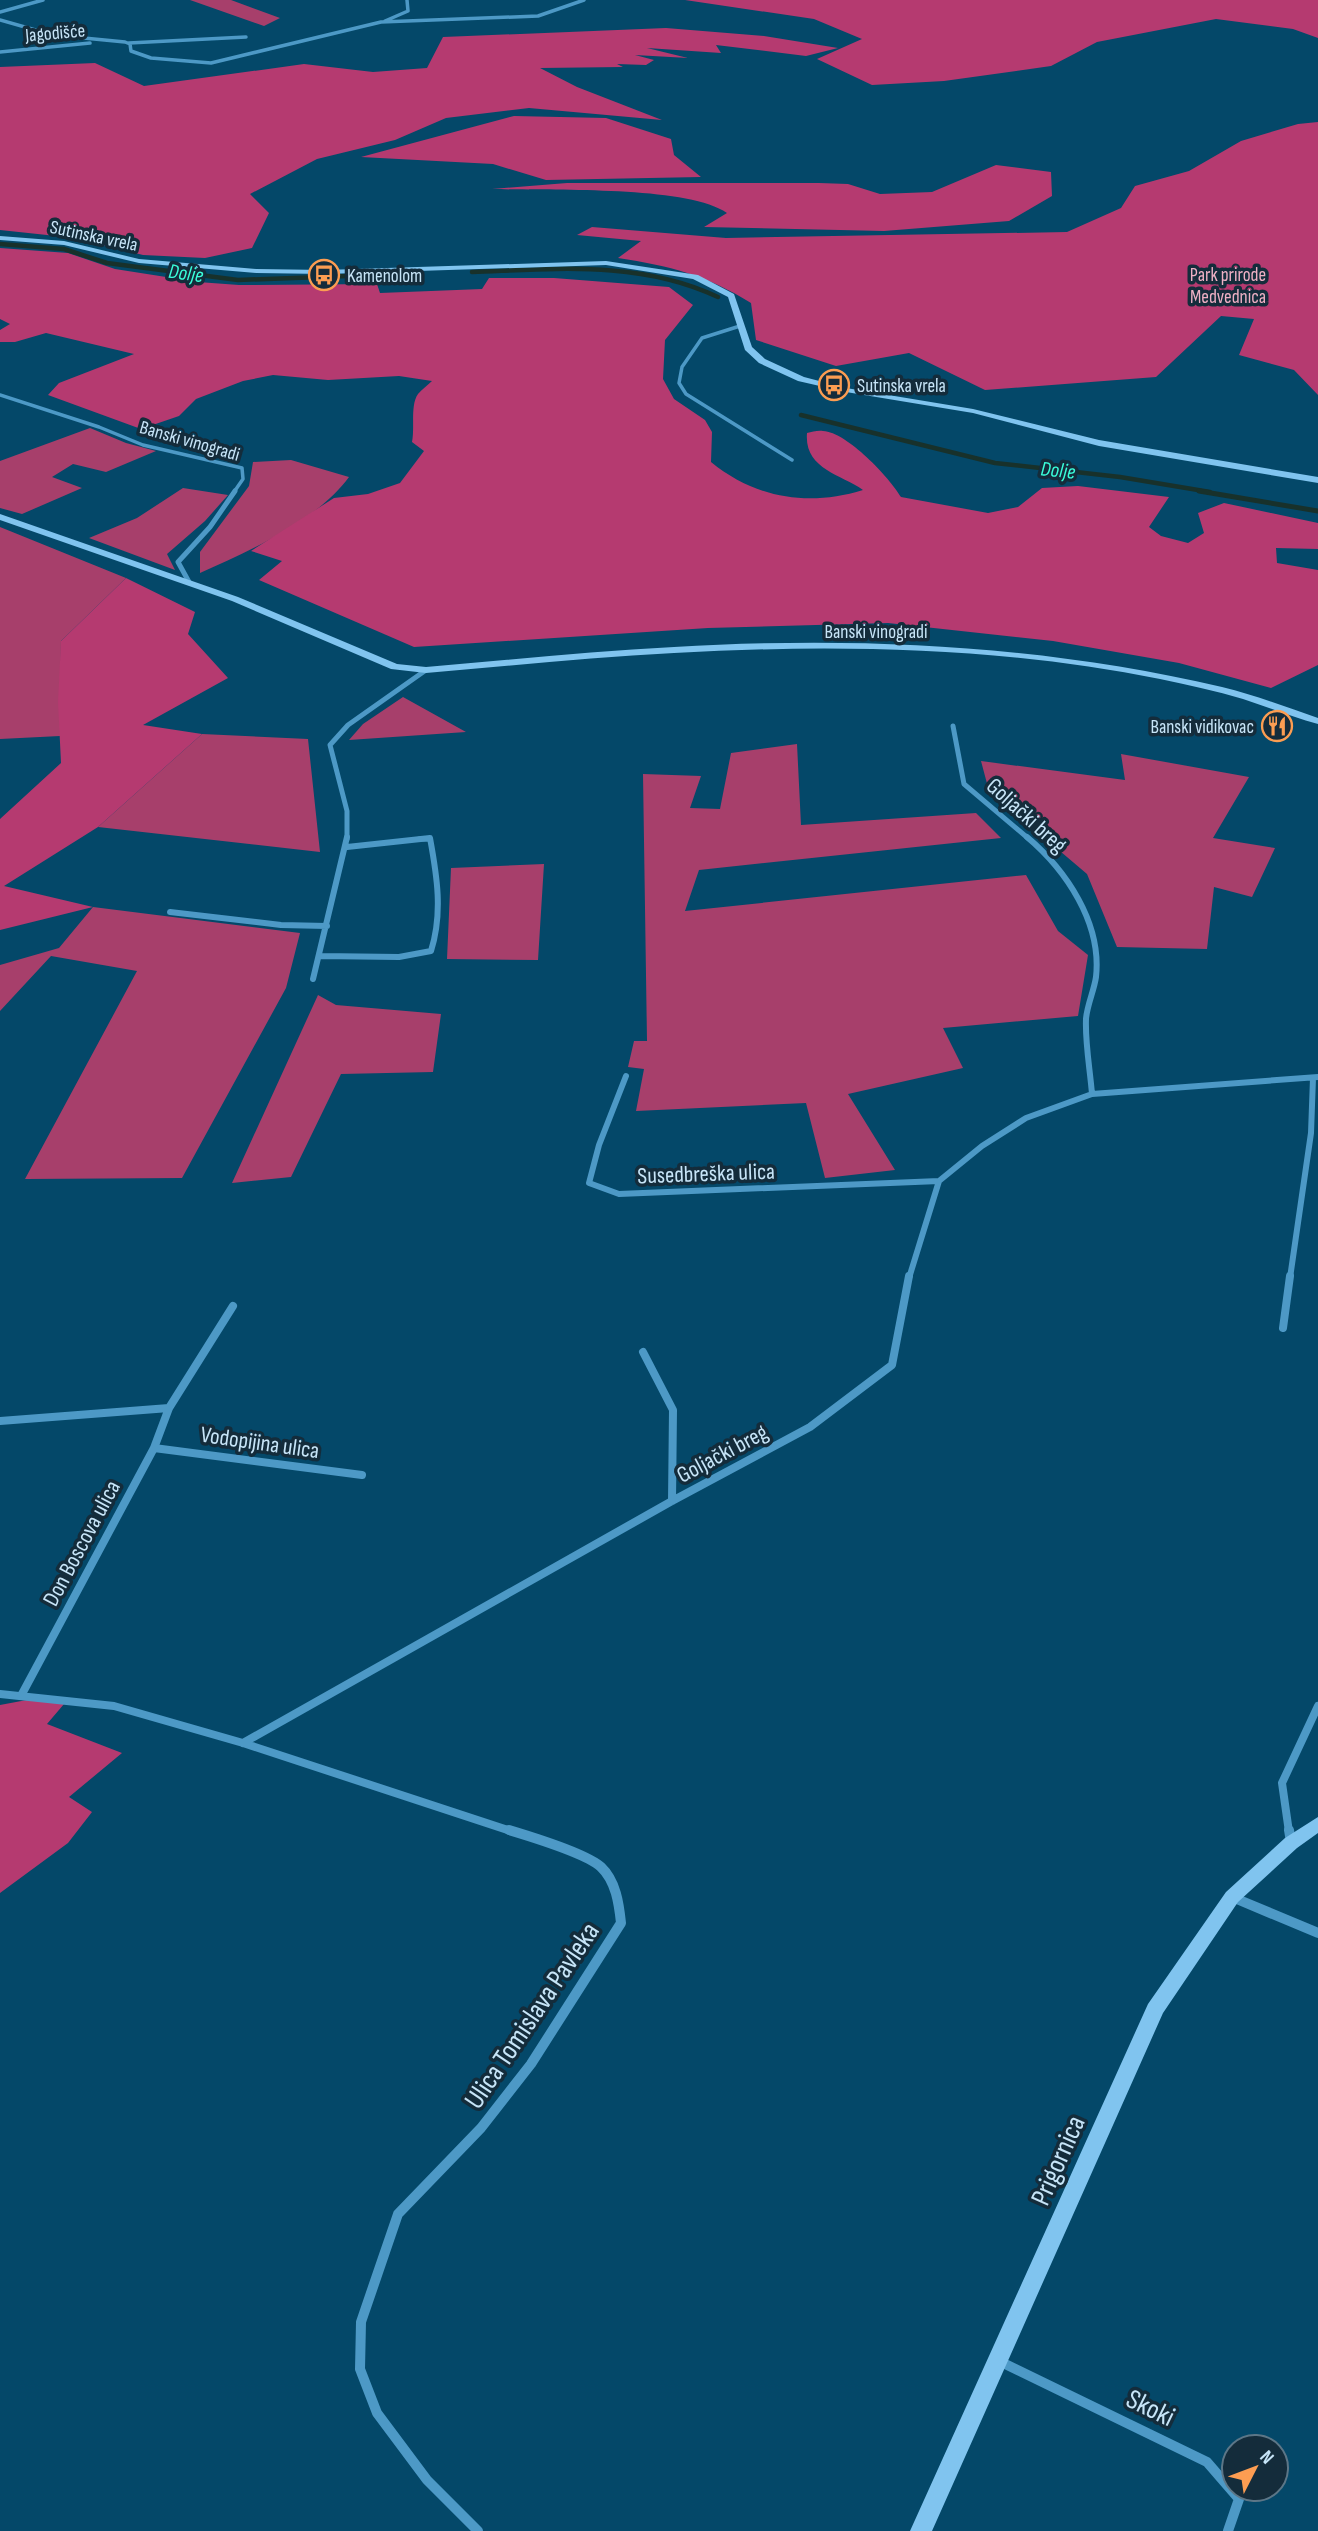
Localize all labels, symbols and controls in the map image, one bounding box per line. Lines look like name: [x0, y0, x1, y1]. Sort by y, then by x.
street label: Jagodišće: [23, 19, 86, 48]
street label: Sutinska vrela: [48, 216, 140, 257]
bus stop icon: Kamenolom: [307, 258, 341, 292]
water label: Dolje: [167, 259, 205, 288]
park label: Park prirode Medvednica: [1190, 264, 1266, 309]
place label: Kamenolom: [347, 265, 422, 288]
bus stop icon: Sutinska vrela: [817, 368, 851, 402]
place label: Sutinska vrela: [857, 375, 946, 398]
street label: Banski vinogradi: [137, 416, 242, 467]
water label: Dolje: [1039, 456, 1077, 485]
street label: Banski vinogradi: [825, 621, 927, 644]
restaurant icon: Banski vidikovac: [1260, 709, 1294, 743]
place label: Banski vidikovac: [1150, 716, 1254, 739]
street label: Goljački breg: [980, 772, 1072, 859]
street label: Susedbreška ulica: [637, 1158, 775, 1190]
street label: Goljački breg: [672, 1418, 773, 1489]
street label: Vodopijina ulica: [199, 1421, 321, 1465]
street label: Don Boscova ulica: [37, 1476, 127, 1611]
street label: Ulica Tomislava Pavleka: [458, 1916, 607, 2115]
street label: Prigornica: [1024, 2111, 1093, 2211]
street label: Skoki: [1121, 2383, 1180, 2434]
north arrow: [1220, 2433, 1290, 2503]
text: N: [1255, 2446, 1278, 2469]

